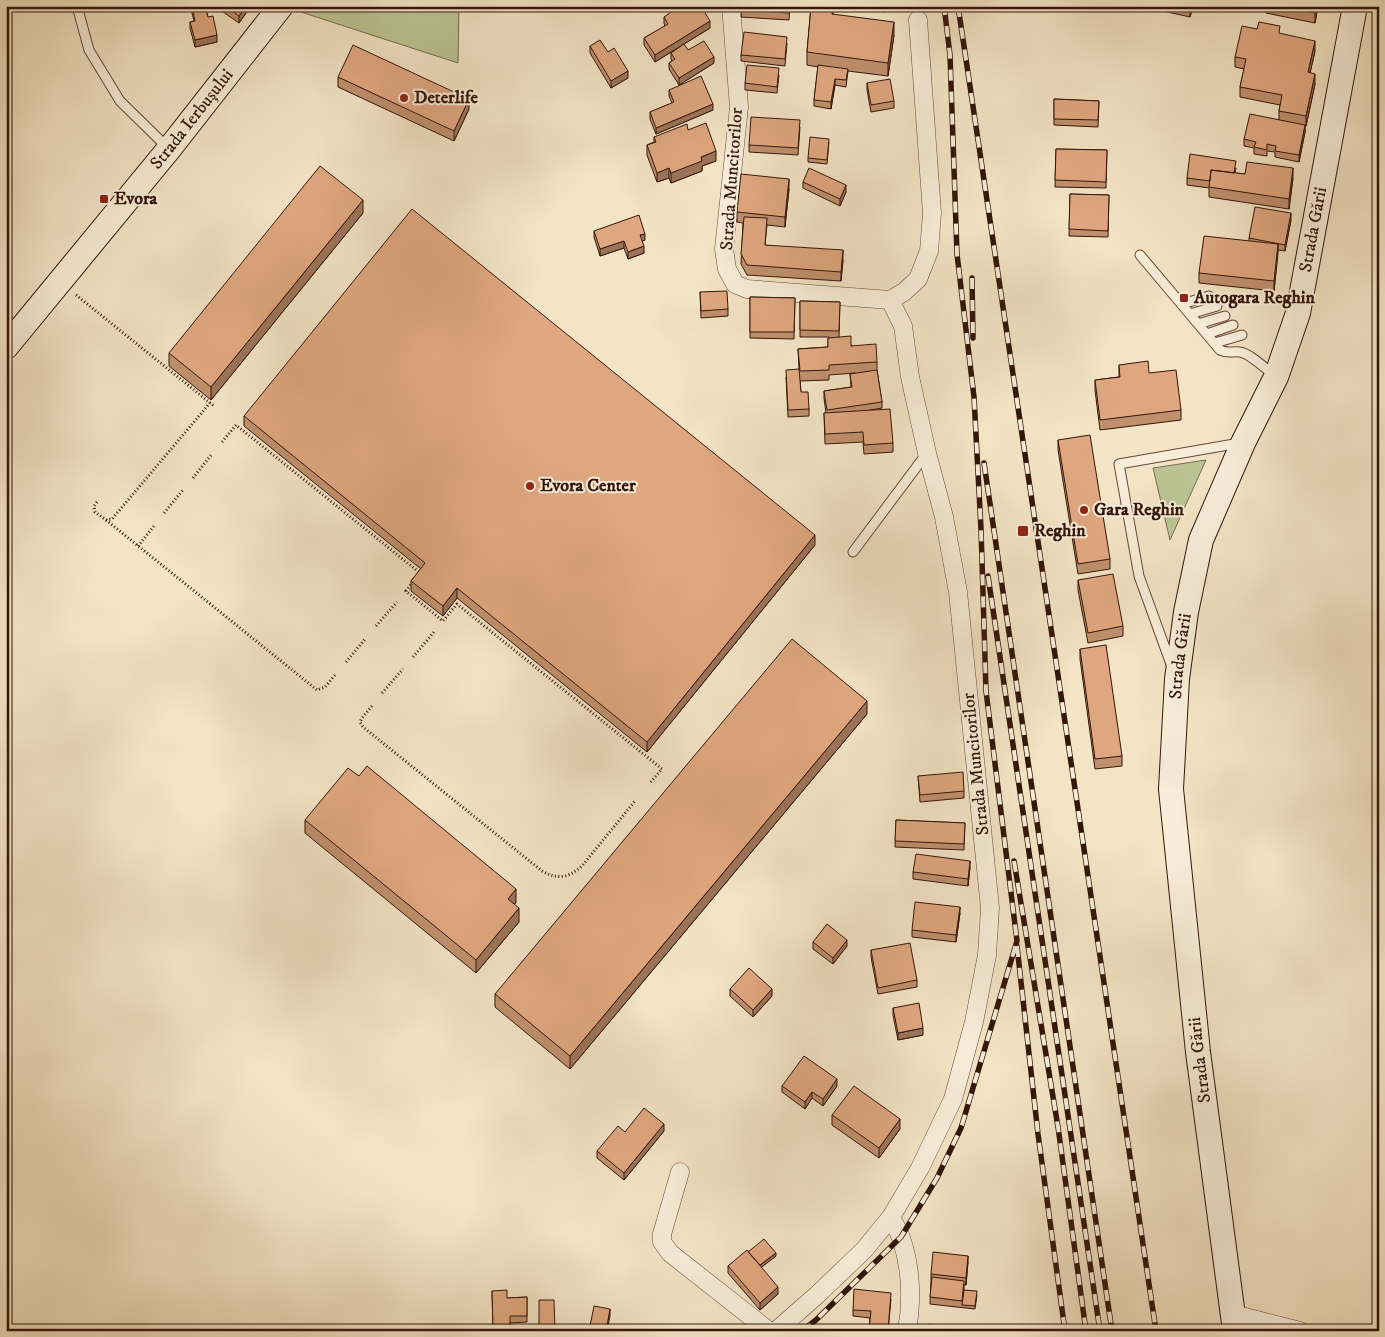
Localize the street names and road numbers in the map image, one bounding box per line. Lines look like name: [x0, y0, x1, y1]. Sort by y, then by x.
street label: Strada Ierbușului: [146, 65, 238, 174]
street label: Strada Muncitorilor: [716, 107, 748, 251]
street label: Strada Gării: [1295, 185, 1332, 274]
street label: Strada Gării: [1165, 612, 1197, 700]
street label: Strada Muncitorilor: [958, 691, 994, 836]
street label: Strada Gării: [1184, 1016, 1216, 1104]

